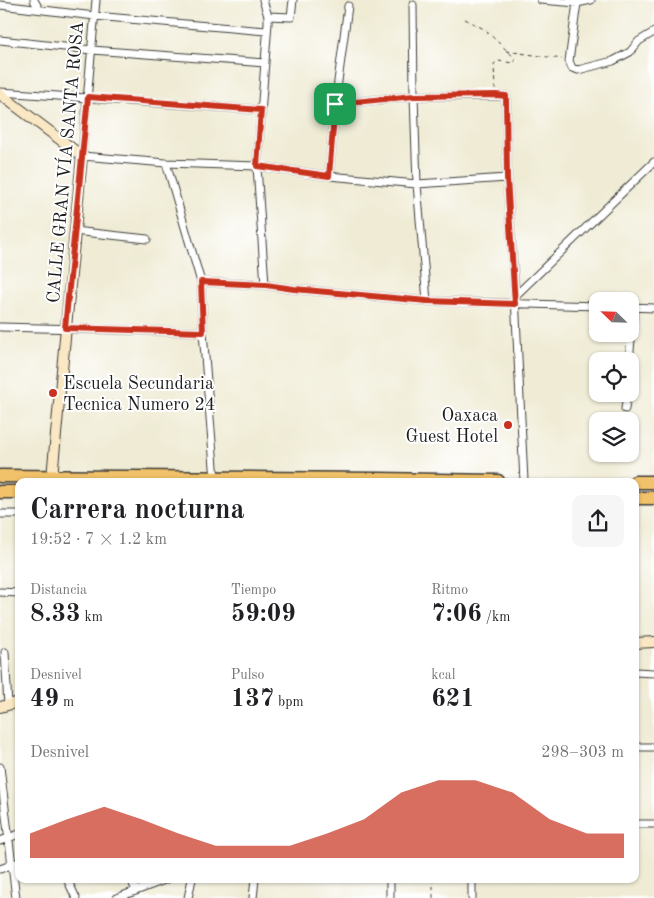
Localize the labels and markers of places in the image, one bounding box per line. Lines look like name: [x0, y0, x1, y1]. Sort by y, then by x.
pin: [314, 83, 356, 125]
place label: Escuela Secundaria Tecnica Numero 24: [63, 375, 215, 414]
marker: Escuela Secundaria Tecnica Numero 24: [47, 387, 59, 399]
place label: Oaxaca Guest Hotel: [405, 407, 498, 446]
marker: Oaxaca Guest Hotel: [502, 419, 514, 431]

